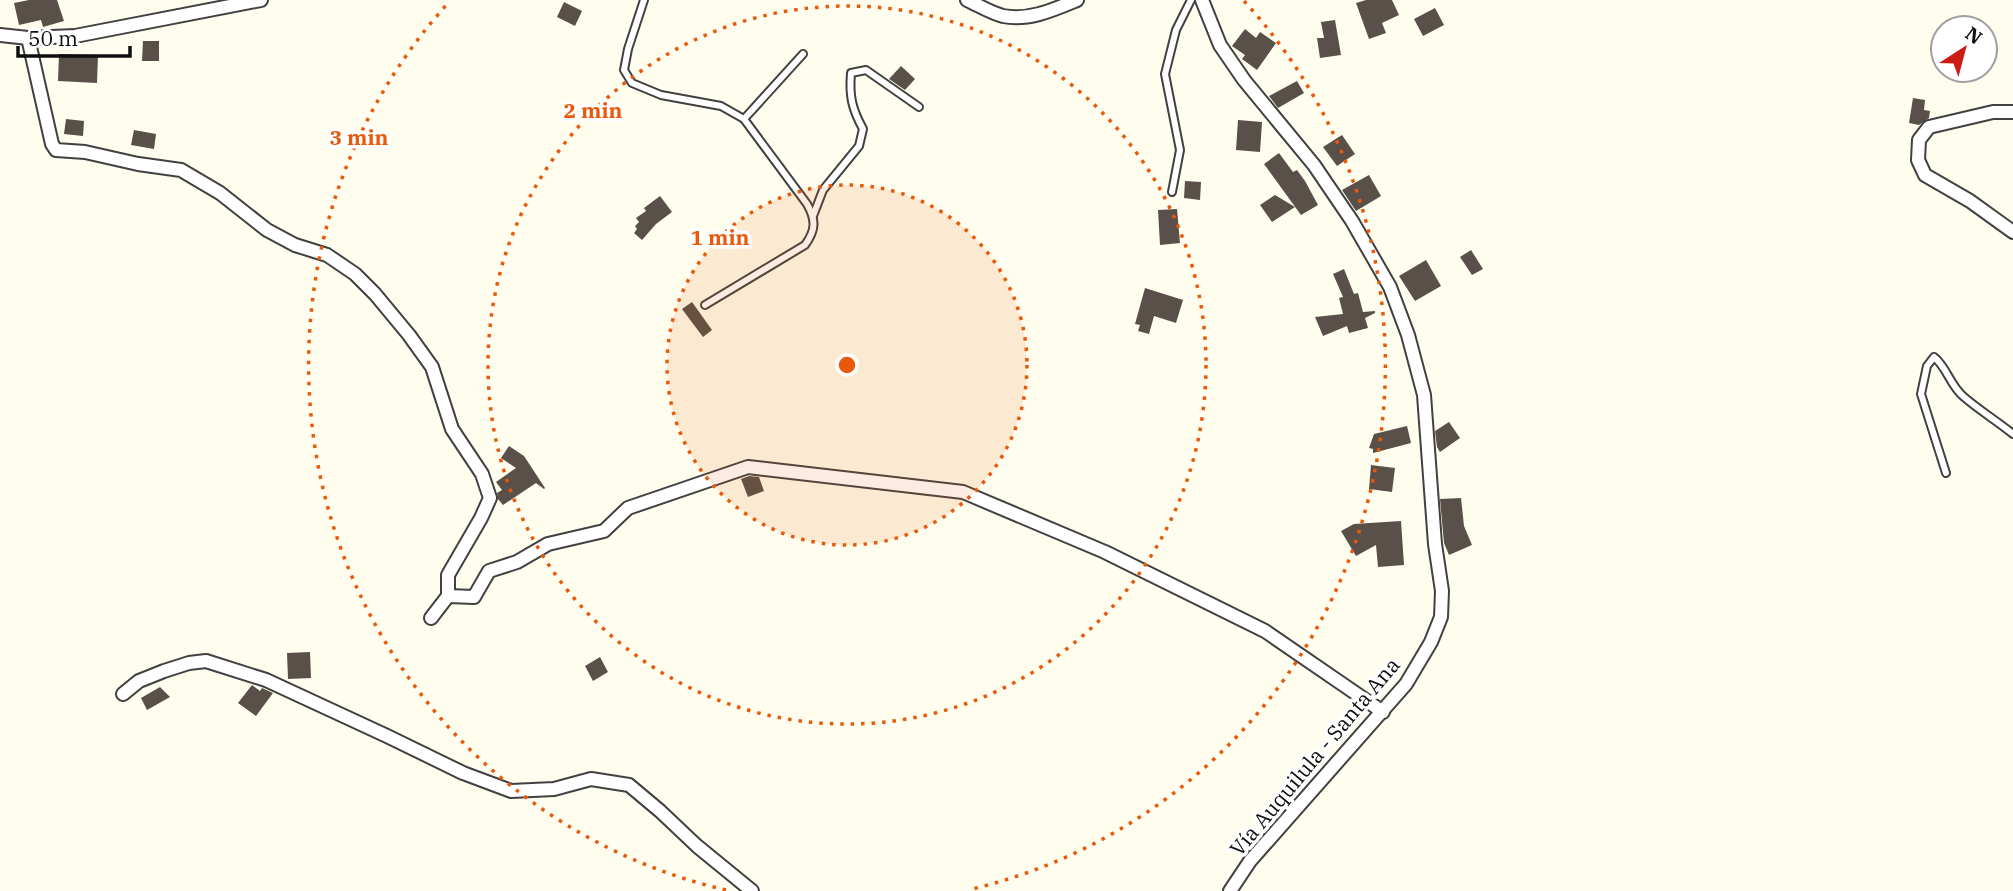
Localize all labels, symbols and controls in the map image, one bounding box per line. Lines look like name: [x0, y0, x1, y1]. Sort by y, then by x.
scale bar: [18, 14, 130, 58]
north arrow: [1929, 14, 1999, 84]
text: N: [1961, 21, 1987, 49]
text: 50 m: [28, 24, 78, 52]
text: 2 min: [564, 96, 622, 124]
text: 3 min: [330, 123, 388, 151]
text: 1 min: [691, 223, 749, 251]
centre of rings: [835, 353, 859, 377]
street label: Vía Auquilula - Santa Ana: [1223, 651, 1406, 861]

